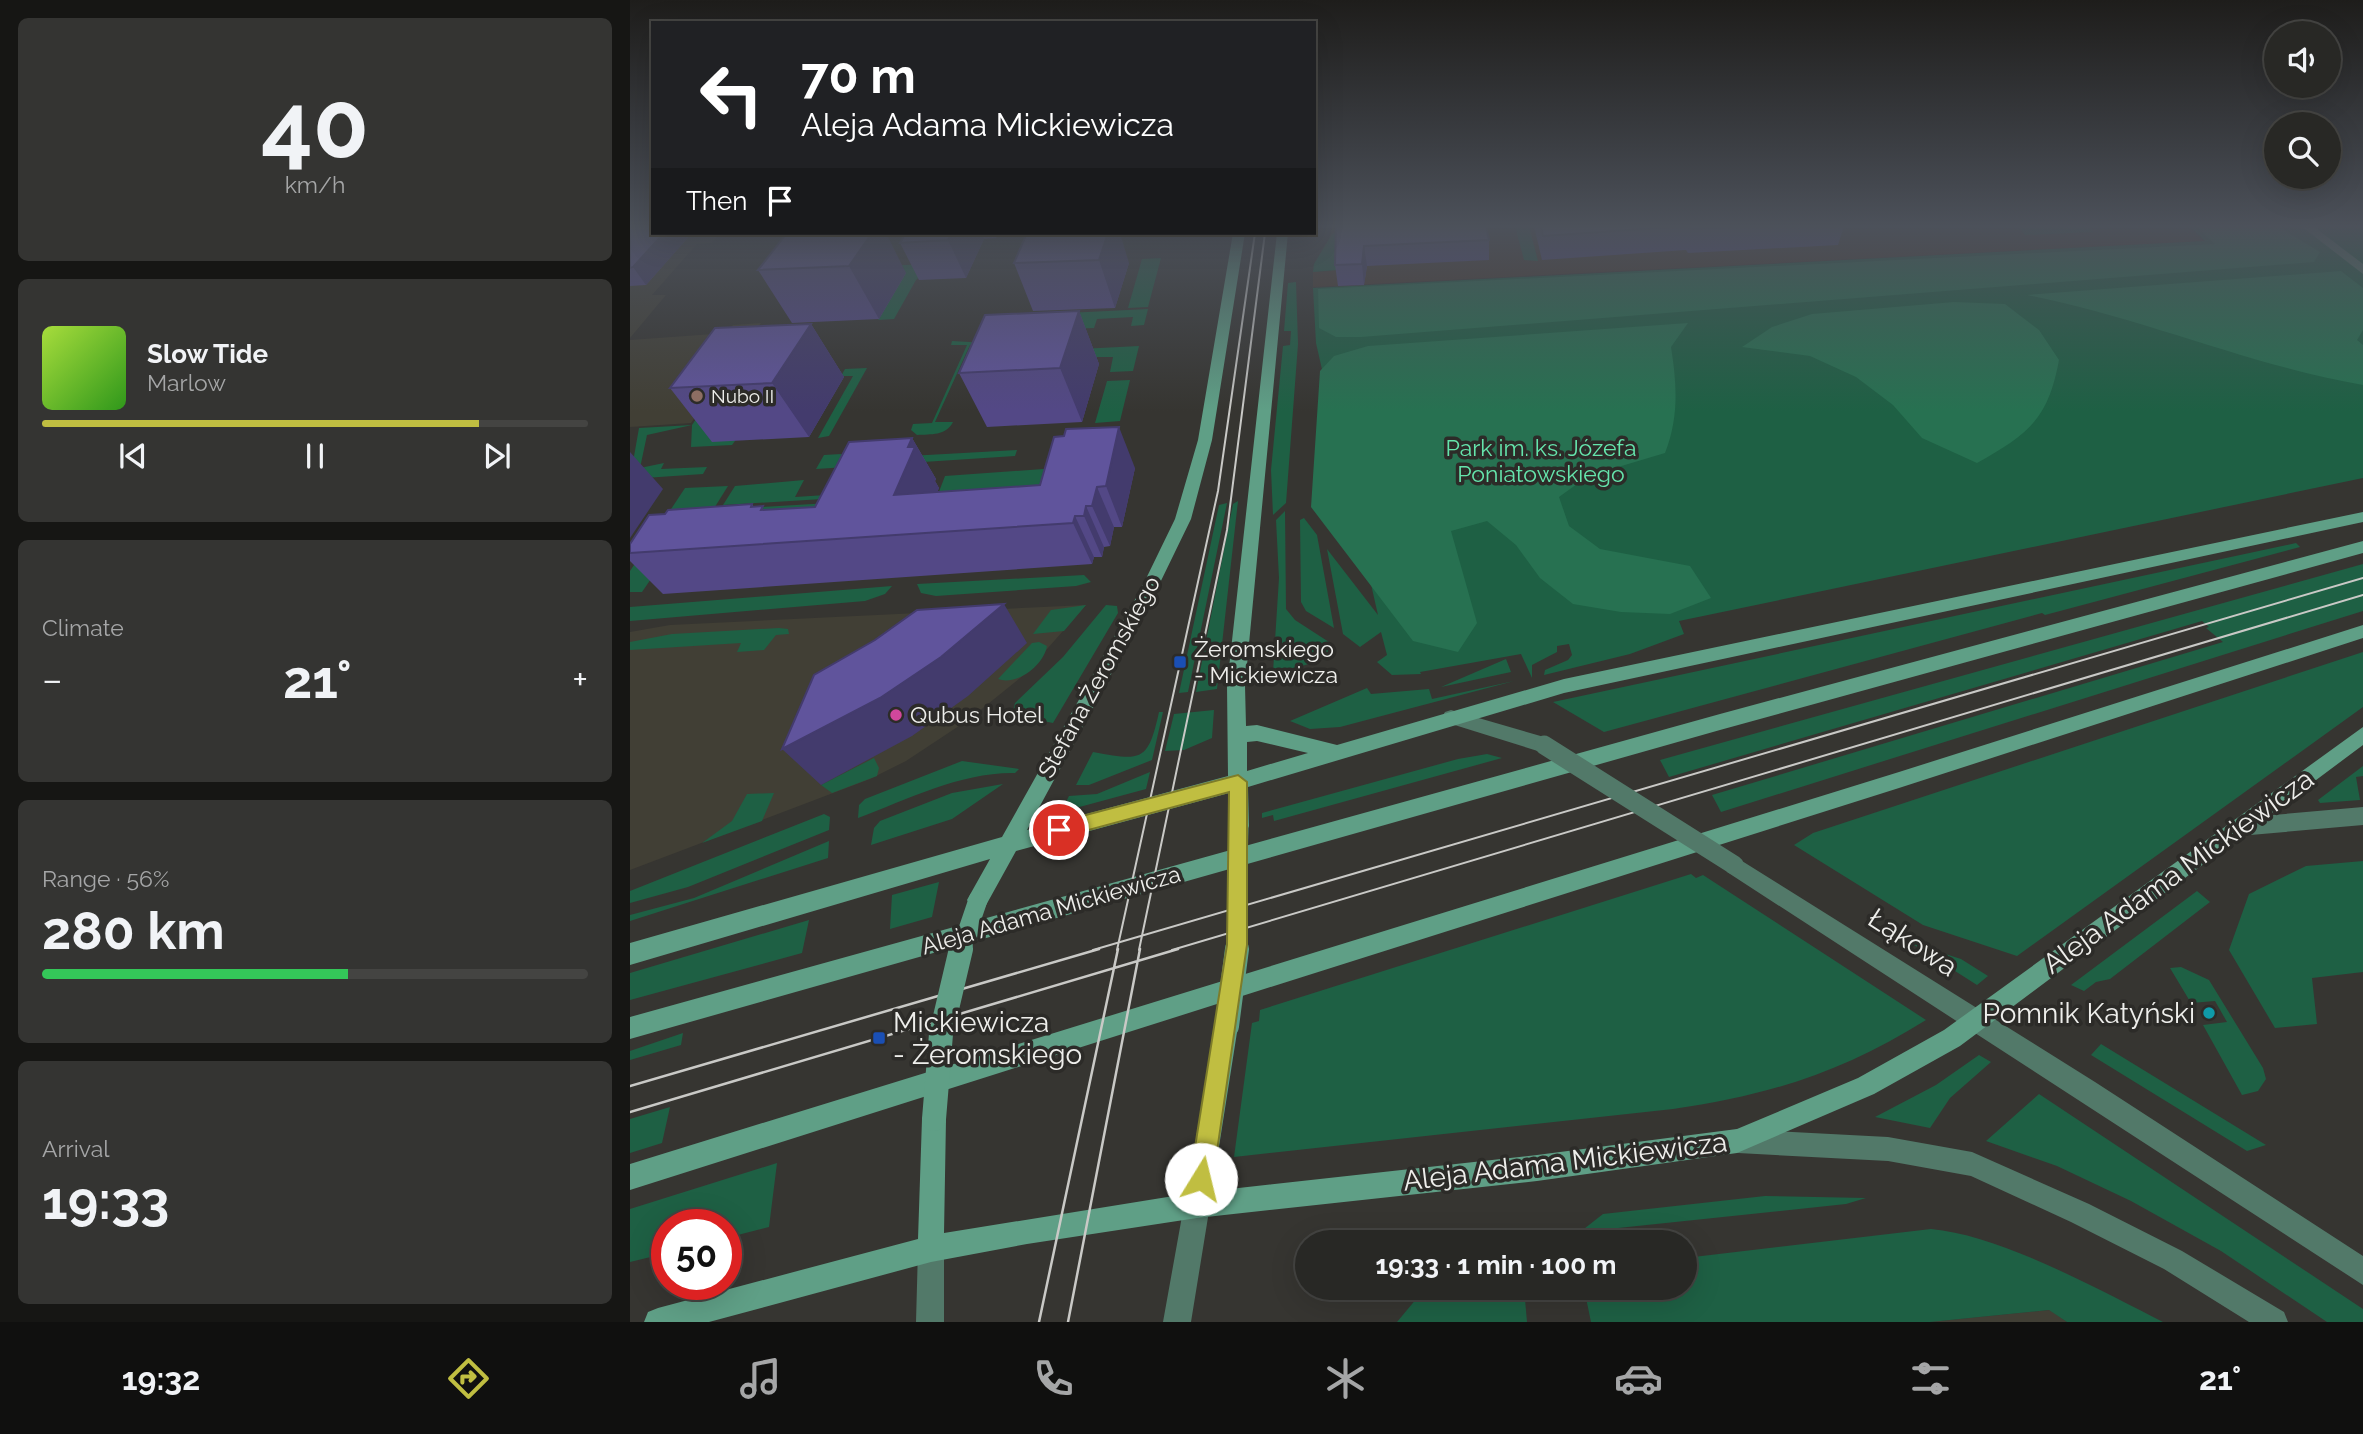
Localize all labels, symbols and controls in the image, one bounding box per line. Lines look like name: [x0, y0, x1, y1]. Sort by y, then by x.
map controls: [2264, 21, 2341, 189]
button: sound: [2264, 21, 2341, 98]
text: 70 m: [801, 47, 916, 104]
icon: left: [686, 49, 777, 140]
text: 40: [261, 72, 369, 179]
text: Aleja Adama Mickiewicza: [801, 106, 1174, 143]
button: search: [2264, 112, 2341, 189]
text: km/h: [285, 171, 345, 198]
icon: arrive: [761, 182, 799, 220]
text: Then: [686, 186, 747, 216]
text: Slow Tide: [147, 339, 268, 369]
text: Marlow: [147, 369, 226, 396]
place label: Nubo II: [711, 385, 774, 407]
marker: Nubo II: [689, 388, 705, 404]
park label: Park im. ks. Józefa Poniatowskiego: [1446, 434, 1636, 487]
icon: previous: [114, 437, 152, 475]
icon: pause: [296, 437, 334, 475]
icon: next: [478, 437, 516, 475]
street label: Stefana Żeromskiego: [1032, 571, 1165, 782]
text: Climate: [42, 614, 124, 641]
place label: Żeromskiego - Mickiewicza: [1194, 635, 1338, 688]
text: 21°: [283, 649, 352, 710]
marker: Żeromskiego - Mickiewicza: [1172, 654, 1188, 670]
text: −: [42, 657, 62, 702]
text: +: [572, 657, 588, 702]
place label: Qubus Hotel: [910, 701, 1044, 728]
marker: Qubus Hotel: [888, 707, 904, 723]
street label: Aleja Adama Mickiewicza: [2037, 762, 2320, 981]
pin: [1029, 800, 1089, 860]
icon: arrive: [1040, 811, 1078, 849]
street label: Aleja Adama Mickiewicza: [918, 860, 1183, 959]
text: Range · 56%: [42, 865, 169, 892]
text: 280 km: [42, 900, 225, 961]
street label: Łąkowa: [1862, 901, 1964, 983]
place label: Pomnik Katyński: [1983, 997, 2195, 1030]
marker: Pomnik Katyński: [2201, 1005, 2217, 1021]
place label: Mickiewicza - Żeromskiego: [893, 1006, 1082, 1071]
marker: Mickiewicza - Żeromskiego: [871, 1030, 887, 1046]
street label: Aleja Adama Mickiewicza: [1401, 1125, 1729, 1198]
text: Arrival: [42, 1135, 109, 1162]
position arrow: [1164, 1142, 1238, 1216]
text: 19:33: [42, 1170, 169, 1231]
speed limit sign: 50: [651, 1209, 742, 1300]
text: 19:33 · 1 min · 100 m: [1375, 1250, 1617, 1280]
icon: directions: [444, 1354, 493, 1403]
icon: music: [736, 1354, 785, 1403]
icon: phone: [1029, 1354, 1078, 1403]
icon: climate: [1321, 1354, 1370, 1403]
icon: car: [1614, 1354, 1663, 1403]
icon: filters: [1906, 1354, 1955, 1403]
text: 19:32: [122, 1360, 200, 1397]
text: 21°: [2199, 1360, 2241, 1397]

